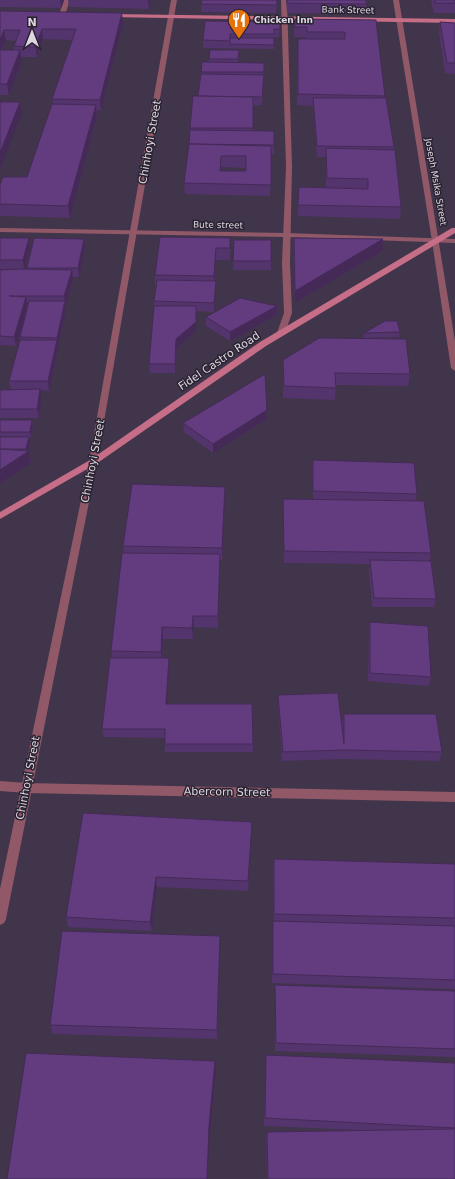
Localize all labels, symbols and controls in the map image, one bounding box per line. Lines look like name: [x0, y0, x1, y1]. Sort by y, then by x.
street label: Bank Street: [322, 5, 375, 15]
restaurant icon: Chicken Inn: [226, 7, 252, 40]
north arrow: [12, 12, 52, 52]
place label: Chicken Inn: [254, 15, 313, 25]
text: N: [27, 16, 37, 29]
street label: Chinhoyi Street: [136, 98, 164, 185]
street label: Joseph Msika Street: [423, 137, 449, 227]
street label: Bute street: [193, 220, 244, 230]
street label: Fidel Castro Road: [176, 329, 262, 393]
street label: Chinhoyi Street: [79, 417, 108, 504]
street label: Chinhoyi Street: [14, 734, 43, 821]
street label: Abercorn Street: [184, 785, 271, 799]

